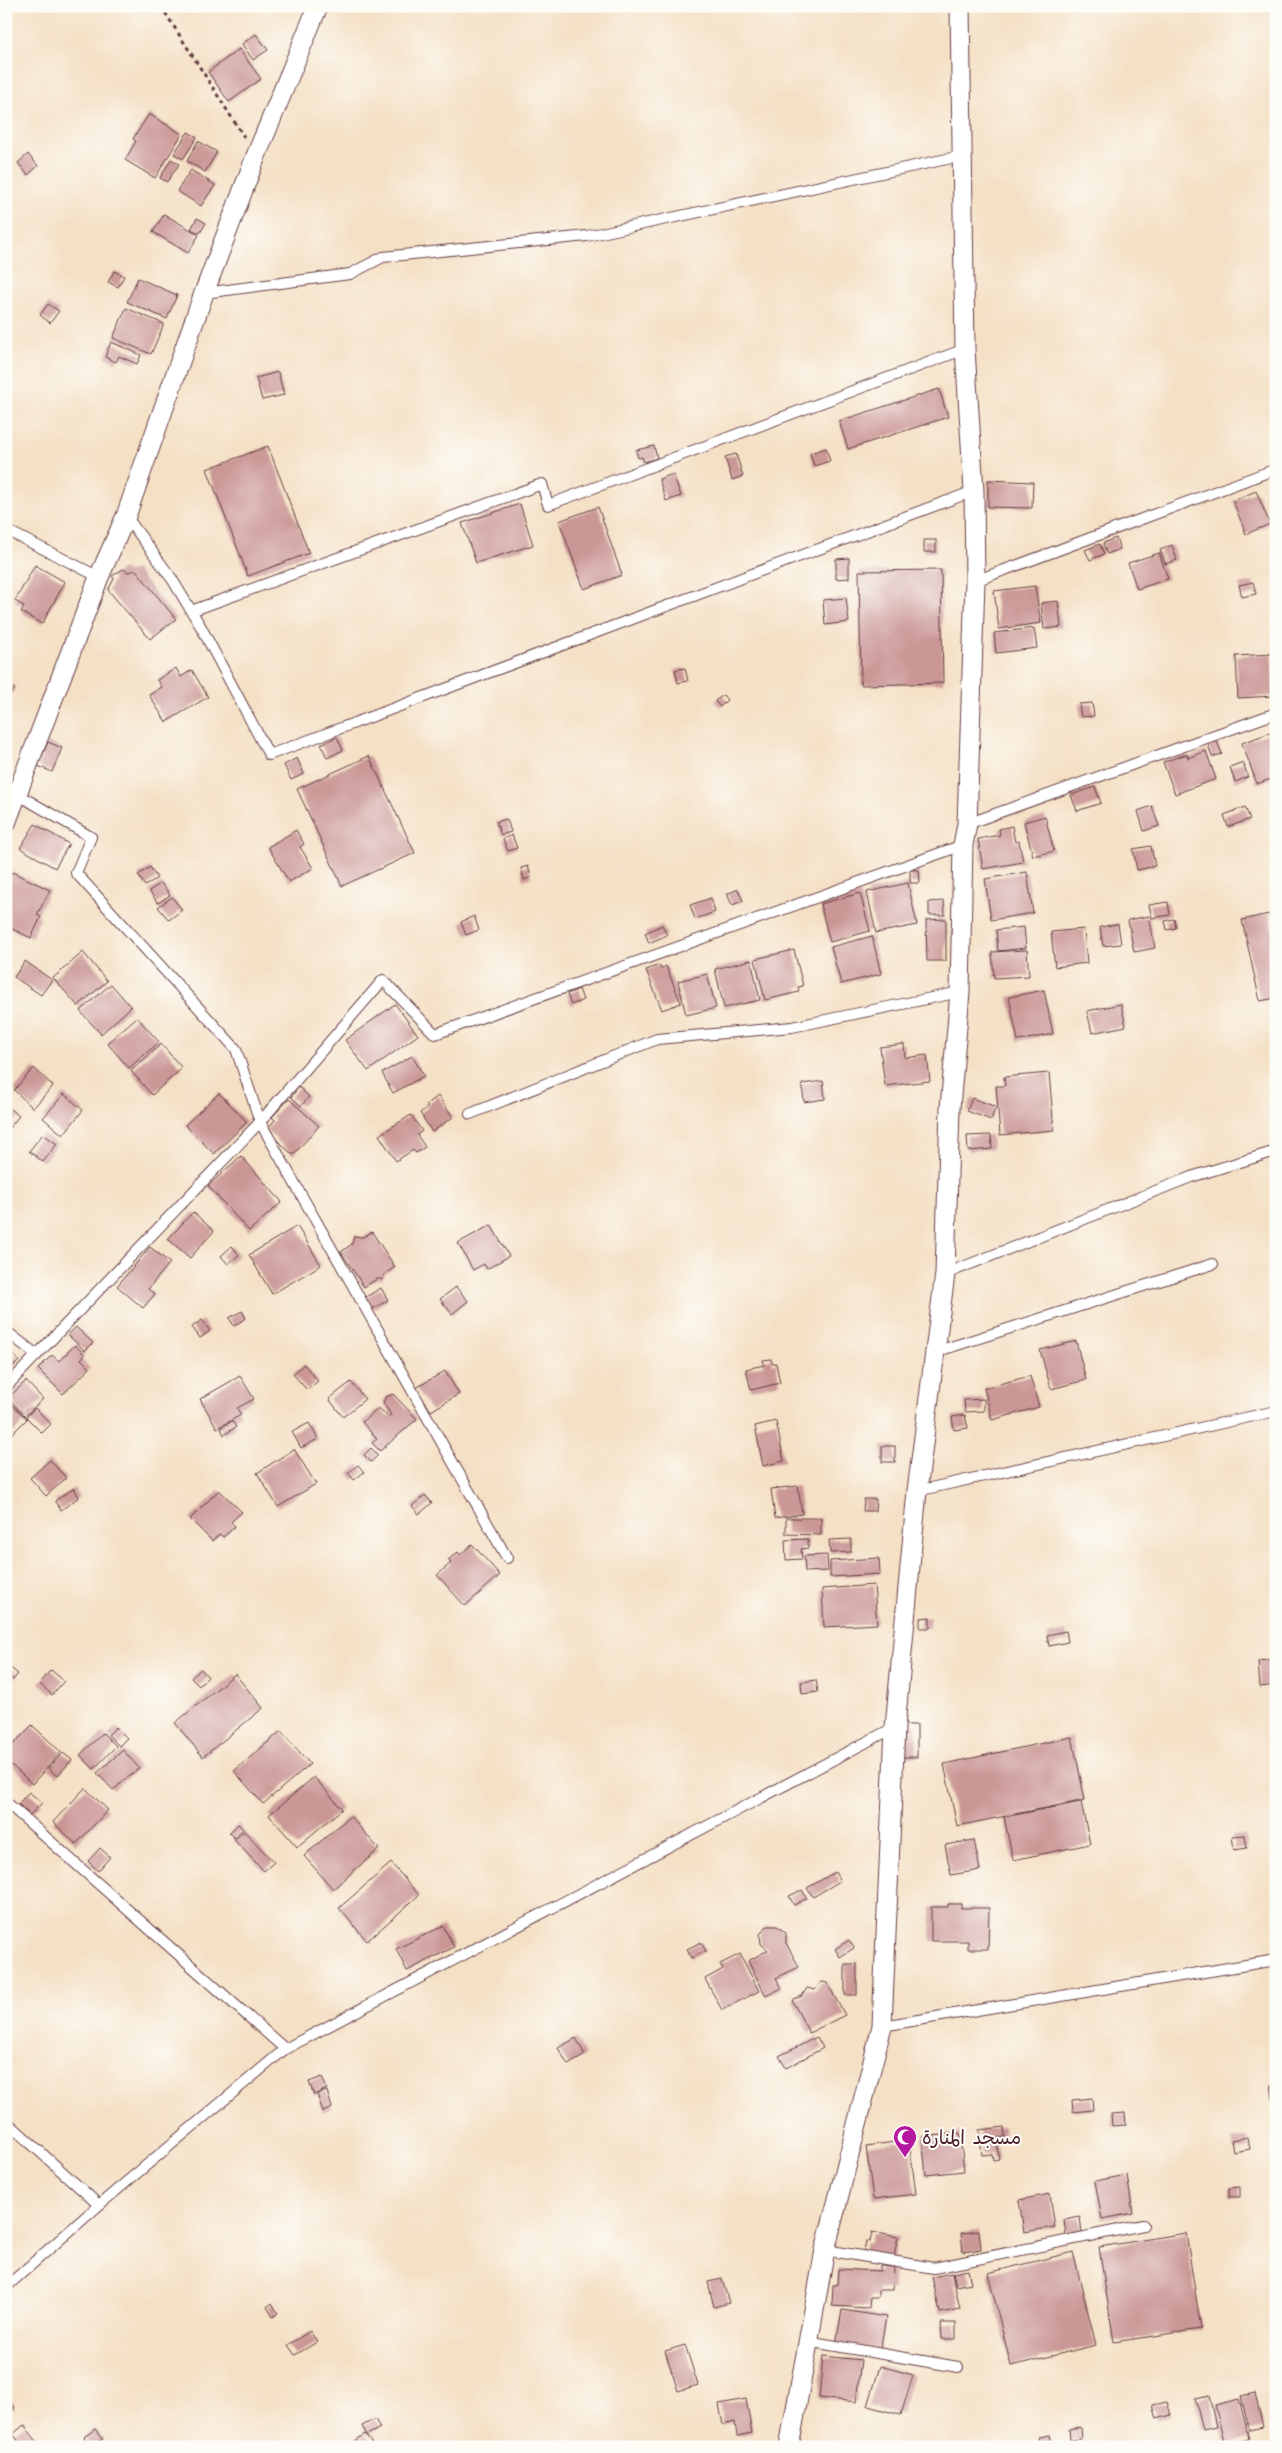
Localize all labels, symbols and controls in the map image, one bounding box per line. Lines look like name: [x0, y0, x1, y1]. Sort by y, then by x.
mosque icon: مسجد المنارة: [892, 2124, 918, 2158]
place label: مسجد المنارة: [922, 2125, 1021, 2152]

